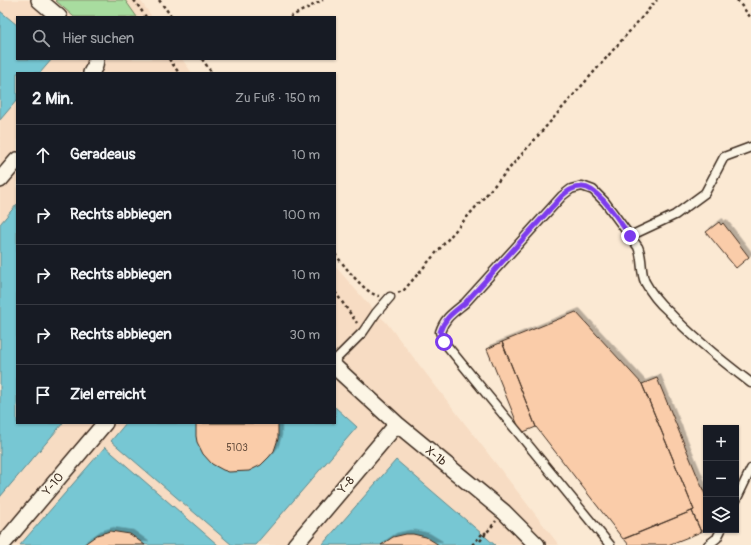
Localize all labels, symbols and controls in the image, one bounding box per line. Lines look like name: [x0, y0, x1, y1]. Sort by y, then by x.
search box: [16, 16, 336, 60]
icon: search: [30, 27, 52, 49]
text: Hier suchen: [62, 29, 134, 48]
text: 2 Min.: [32, 88, 74, 109]
text: Zu Fuß · 150 m: [235, 90, 320, 106]
icon: ahead: [32, 144, 54, 166]
text: Geradeaus: [70, 145, 136, 164]
text: 10 m: [292, 147, 320, 163]
icon: right: [32, 204, 54, 226]
text: Rechts abbiegen: [70, 205, 172, 224]
text: 100 m: [283, 207, 320, 223]
route end: [621, 227, 639, 245]
icon: right: [32, 264, 54, 286]
text: Rechts abbiegen: [70, 265, 172, 284]
text: 10 m: [292, 267, 320, 283]
icon: right: [32, 324, 54, 346]
text: Rechts abbiegen: [70, 325, 172, 344]
text: 30 m: [290, 327, 320, 343]
route start: [435, 333, 453, 351]
icon: arrive: [32, 384, 54, 406]
text: Ziel erreicht: [70, 385, 146, 404]
map controls: [703, 425, 739, 533]
button: +: [703, 425, 739, 461]
house number: 5103: [226, 442, 248, 454]
street label: X-1b: [422, 443, 449, 469]
button: −: [703, 461, 739, 497]
street label: Y-10: [39, 470, 67, 499]
street label: Y-8: [334, 474, 358, 498]
button: layers: [703, 497, 739, 533]

